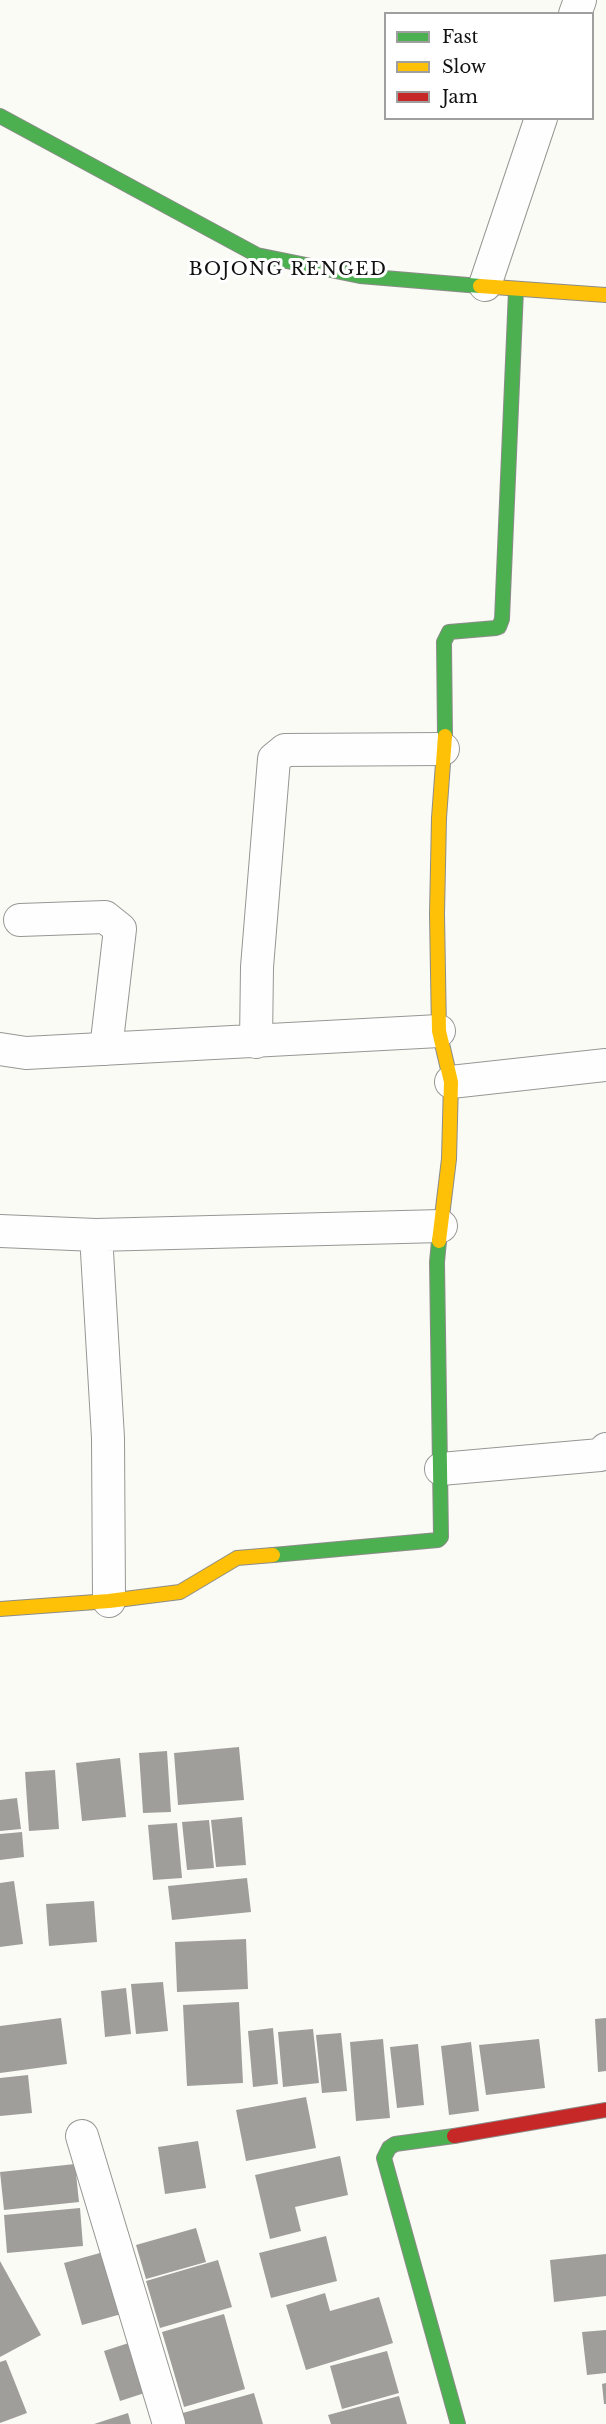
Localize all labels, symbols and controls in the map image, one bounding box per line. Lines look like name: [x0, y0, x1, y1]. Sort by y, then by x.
legend: [384, 12, 594, 120]
text: Fast: [442, 26, 478, 48]
text: Slow: [442, 56, 486, 78]
text: Jam: [442, 86, 478, 108]
district label: BOJONG RENGED: [189, 259, 387, 281]

